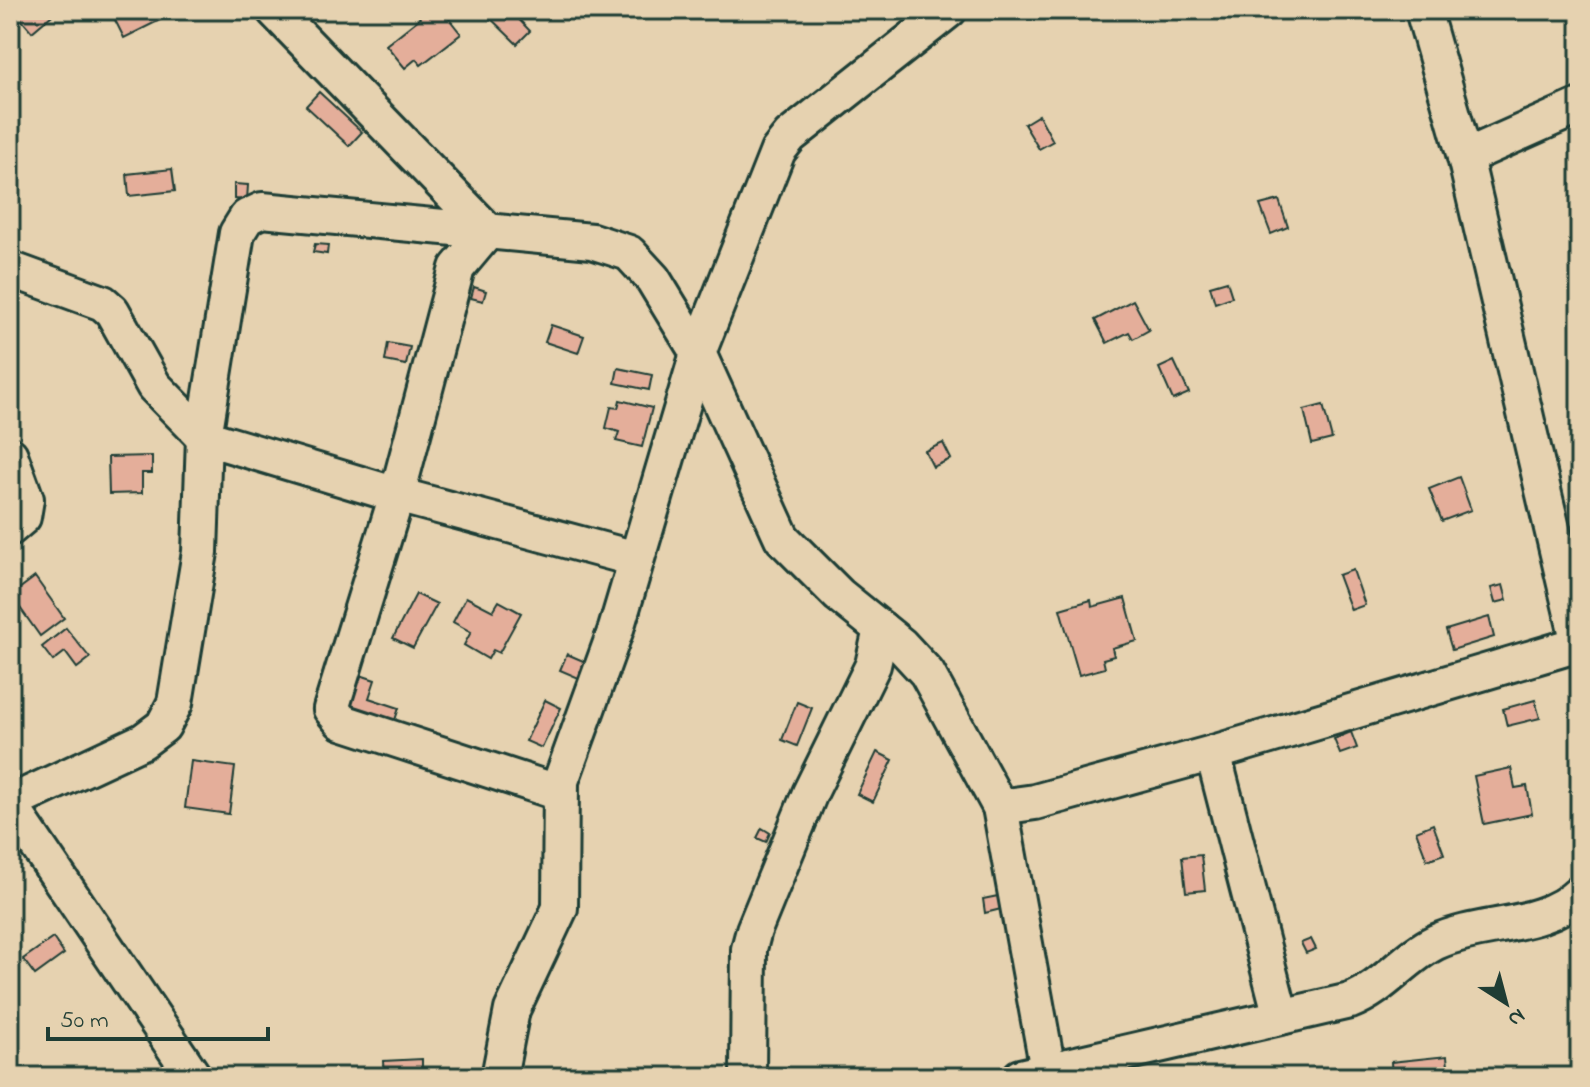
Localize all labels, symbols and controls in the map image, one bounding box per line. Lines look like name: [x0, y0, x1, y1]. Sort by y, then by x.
north arrow: [1466, 963, 1546, 1043]
scale bar: [48, 991, 268, 1041]
text: N: [1501, 999, 1531, 1034]
text: 50 m: [60, 1004, 109, 1039]

